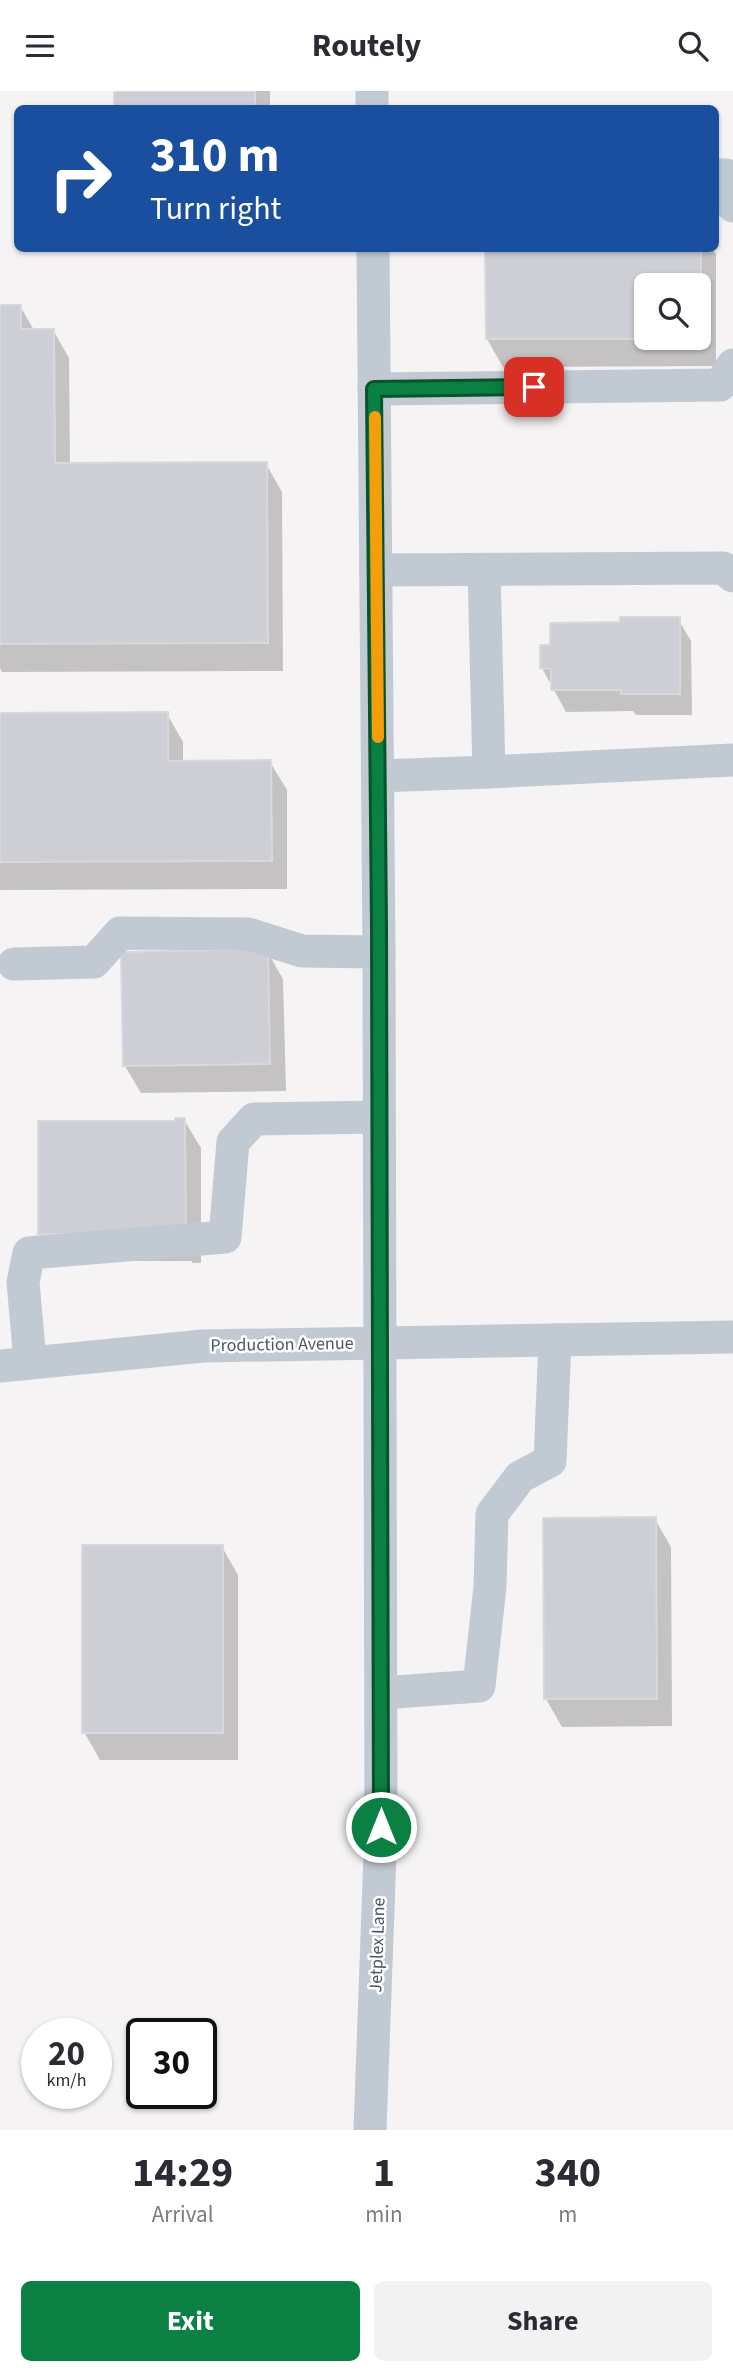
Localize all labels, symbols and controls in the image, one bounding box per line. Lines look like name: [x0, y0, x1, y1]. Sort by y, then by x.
text: Routely: [312, 23, 421, 69]
icon: menu: [21, 27, 59, 65]
icon: search: [674, 27, 712, 65]
text: 310 m: [150, 121, 279, 191]
icon: right: [35, 133, 126, 224]
text: Turn right: [150, 186, 281, 232]
map controls: [634, 273, 711, 350]
button: search: [634, 273, 711, 350]
pin: [504, 357, 564, 417]
icon: arrive: [515, 368, 553, 406]
street label: Production Avenue: [210, 1331, 354, 1358]
position arrow: [344, 1790, 418, 1864]
street label: Jetplex Lane: [363, 1897, 392, 1993]
speed limit sign: 30: [126, 2018, 217, 2109]
text: 20: [48, 2029, 85, 2079]
text: km/h: [47, 2068, 86, 2093]
text: 14:29: [132, 2143, 233, 2203]
text: 1: [373, 2143, 395, 2203]
text: 340: [534, 2143, 601, 2203]
text: Arrival: [152, 2198, 214, 2231]
text: min: [365, 2198, 403, 2231]
text: m: [558, 2198, 577, 2231]
button: Exit: [21, 2281, 360, 2361]
button: Share: [374, 2281, 712, 2361]

